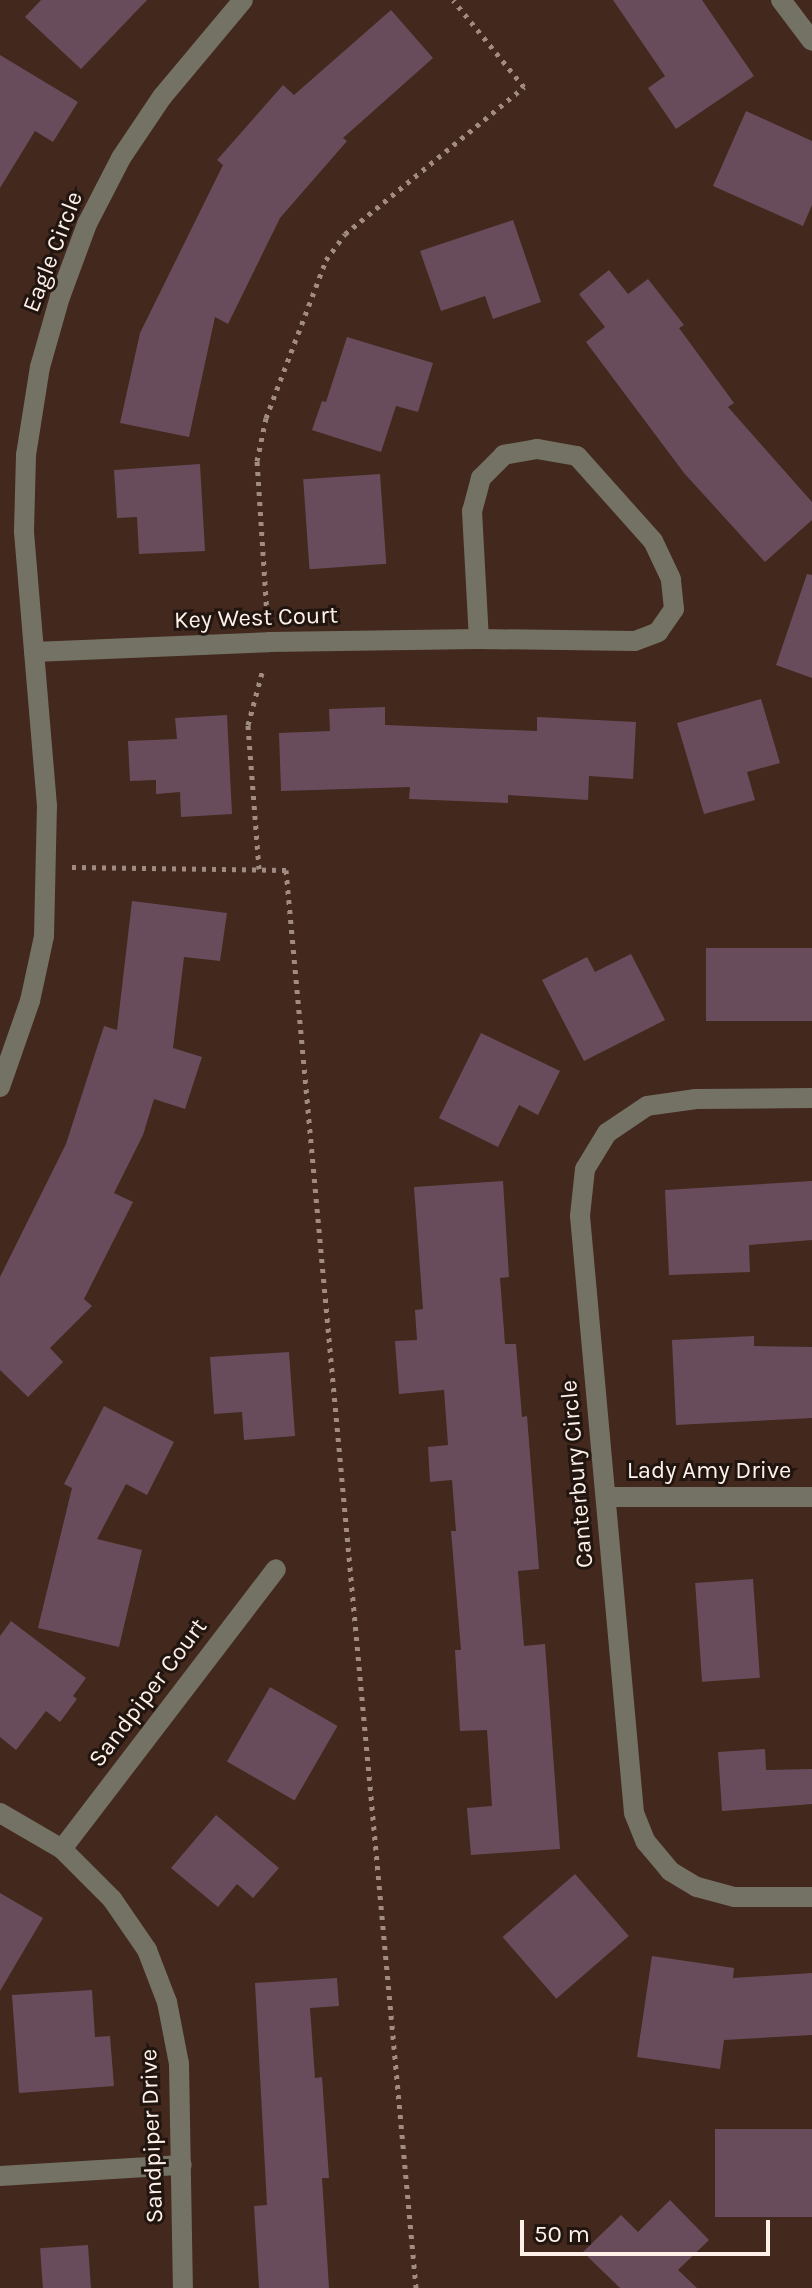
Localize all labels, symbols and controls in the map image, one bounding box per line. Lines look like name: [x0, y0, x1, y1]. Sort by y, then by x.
street label: Eagle Circle: [17, 188, 89, 316]
street label: Key West Court: [173, 601, 339, 635]
street label: Canterbury Circle: [554, 1379, 600, 1569]
street label: Lady Amy Drive: [627, 1457, 791, 1485]
street label: Sandpiper Court: [83, 1613, 213, 1773]
street label: Sandpiper Drive: [135, 2048, 169, 2224]
scale bar: [524, 2204, 774, 2254]
text: 50 m: [534, 2220, 590, 2248]

